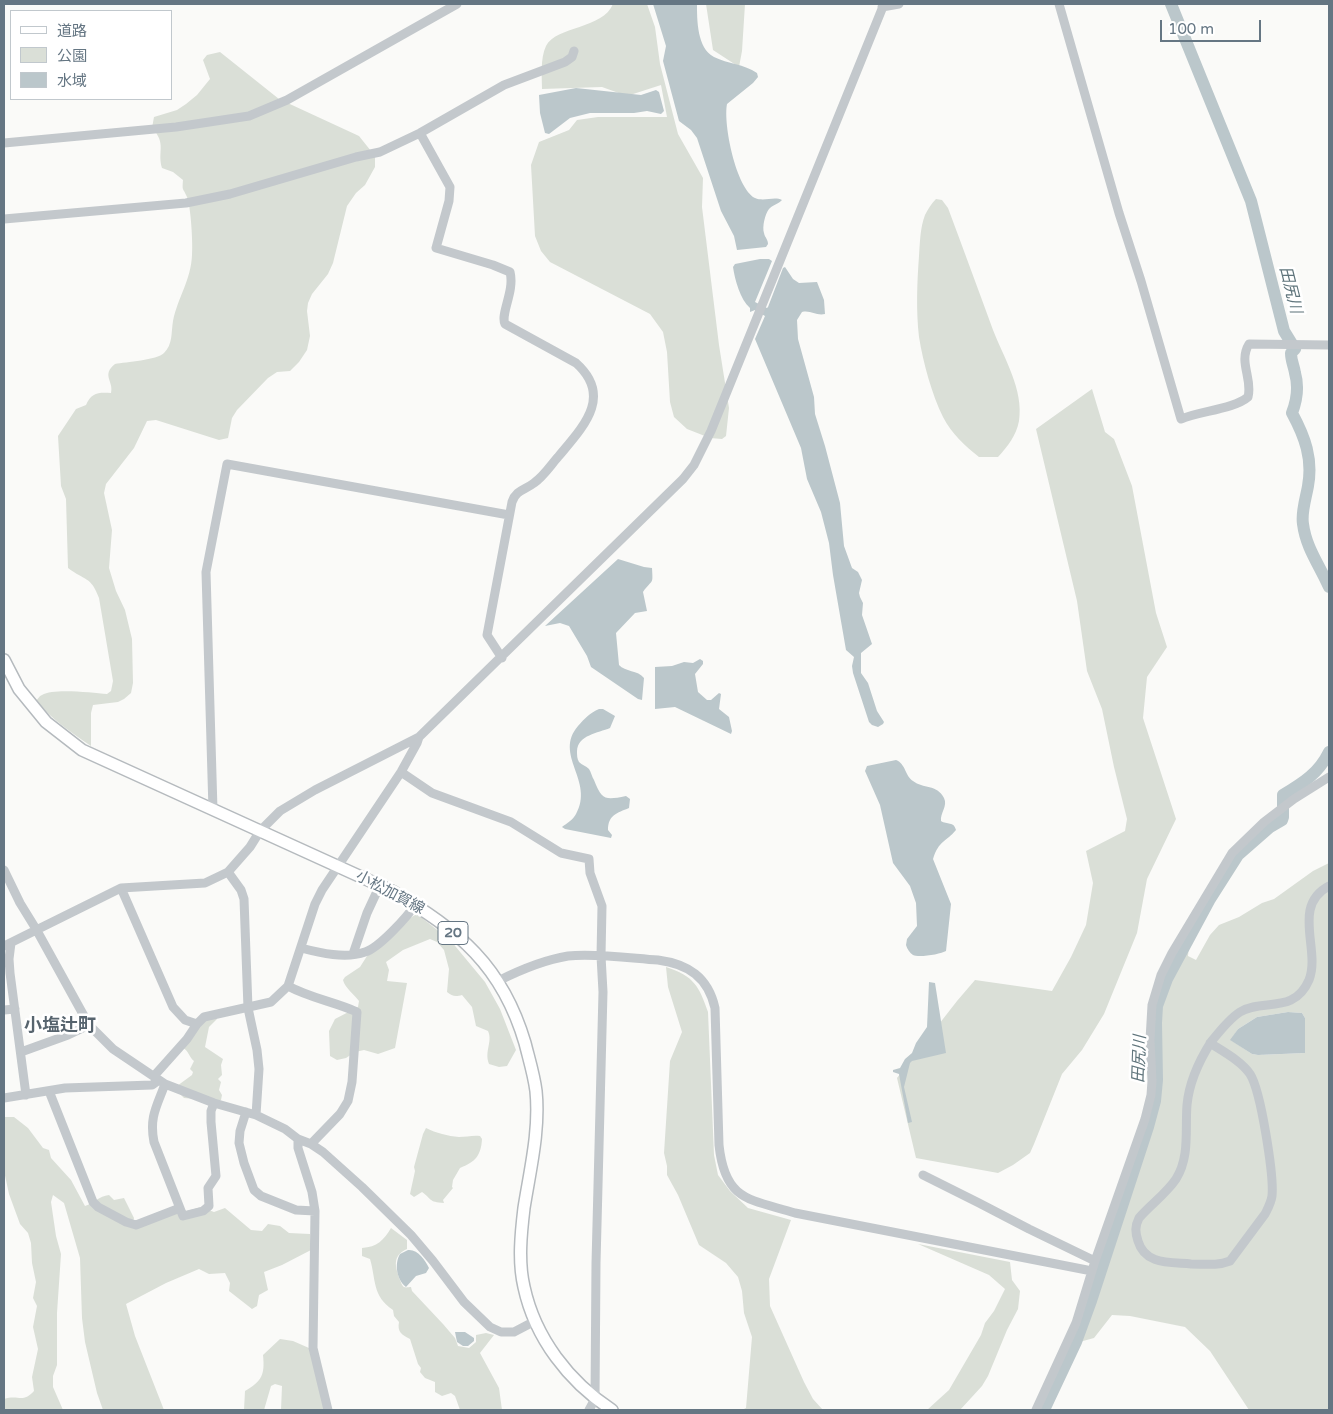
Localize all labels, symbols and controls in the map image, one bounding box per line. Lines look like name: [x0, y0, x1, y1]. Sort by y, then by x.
legend: [10, 10, 172, 100]
scale bar: [1163, 10, 1264, 42]
text: 100 m: [1168, 20, 1214, 38]
text: 道路: [57, 22, 87, 40]
text: 公園: [57, 47, 87, 65]
text: 水域: [57, 72, 87, 90]
water label: 田尻川: [1275, 264, 1305, 316]
street label: 小松加賀線: [353, 867, 427, 919]
road number: 20: [438, 921, 468, 944]
district label: 小塩辻町: [24, 1015, 96, 1037]
water label: 田尻川: [1130, 1035, 1150, 1083]

